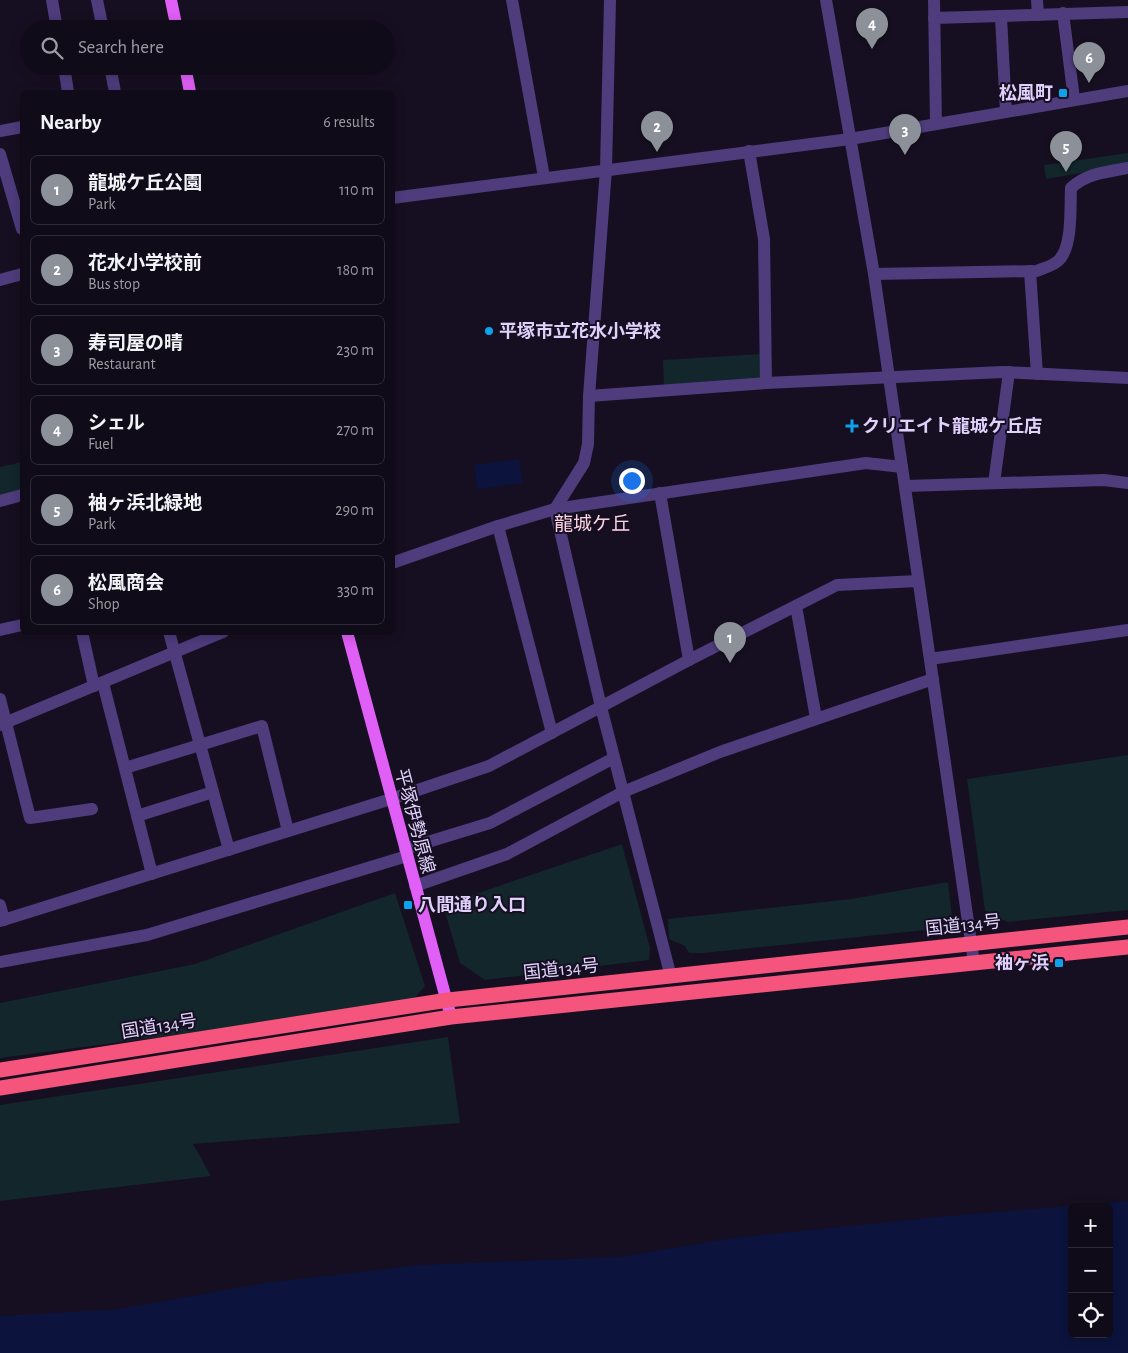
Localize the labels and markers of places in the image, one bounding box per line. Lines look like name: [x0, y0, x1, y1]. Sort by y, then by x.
pin: 4: [856, 8, 888, 49]
pin: 6: [1073, 42, 1105, 83]
place label: 松風町: [999, 84, 1053, 103]
marker: 松風町: [1057, 87, 1069, 99]
pin: 2: [641, 111, 673, 152]
pin: 3: [889, 114, 921, 155]
pin: 5: [1050, 131, 1082, 172]
place label: 平塚市立花水小学校: [499, 321, 661, 341]
marker: 平塚市立花水小学校: [483, 325, 495, 337]
place label: クリエイト龍城ケ丘店: [862, 416, 1042, 436]
marker: クリエイト龍城ケ丘店: [846, 420, 858, 432]
pin: 1: [714, 622, 746, 663]
place label: 八間通り入口: [418, 895, 526, 915]
marker: 八間通り入口: [402, 899, 414, 911]
place label: 袖ヶ浜: [995, 953, 1049, 973]
marker: 袖ヶ浜: [1053, 957, 1065, 969]

